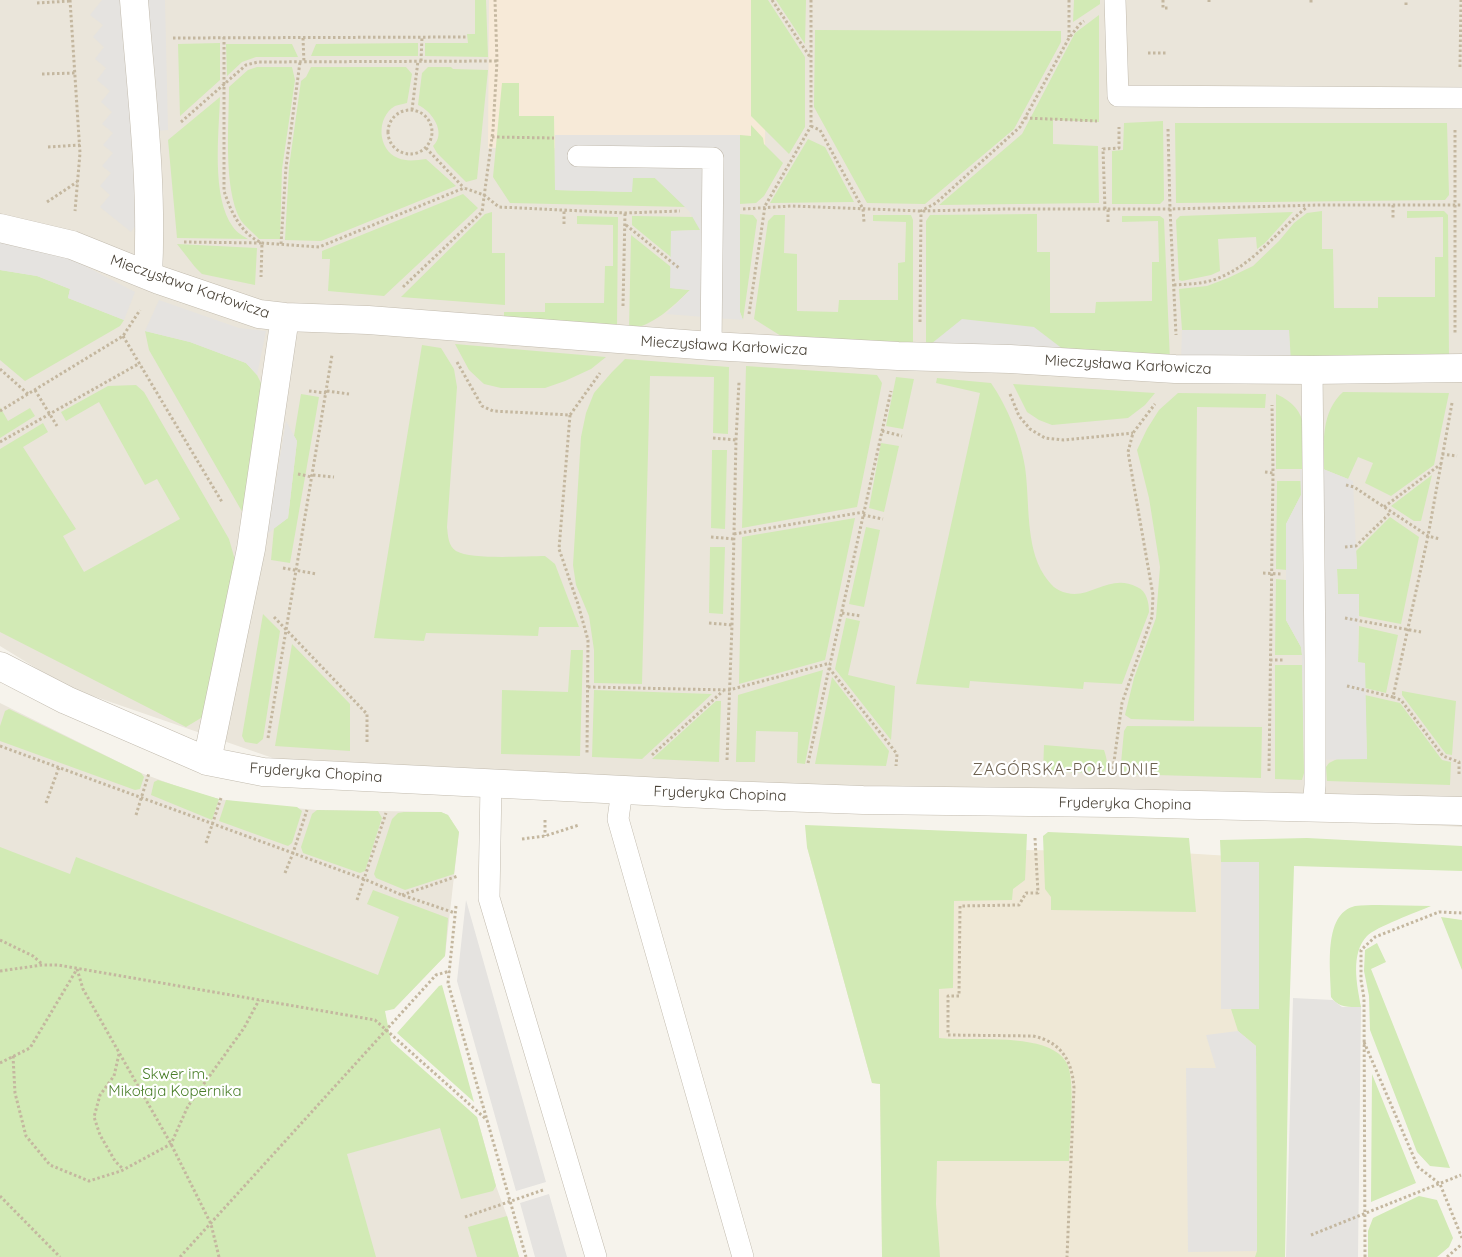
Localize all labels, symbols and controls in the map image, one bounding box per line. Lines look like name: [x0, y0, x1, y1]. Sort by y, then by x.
street label: Mieczysława Karłowicza: [108, 251, 272, 323]
street label: Mieczysława Karłowicza: [640, 333, 808, 359]
street label: Mieczysława Karłowicza: [1044, 352, 1212, 378]
street label: Fryderyka Chopina: [249, 759, 383, 787]
district label: ZAGÓRSKA-POŁUDNIE: [970, 760, 1162, 780]
street label: Fryderyka Chopina: [653, 783, 787, 805]
street label: Fryderyka Chopina: [1058, 794, 1192, 814]
park label: Skwer im. Mikołaja Kopernika: [108, 1065, 242, 1100]

